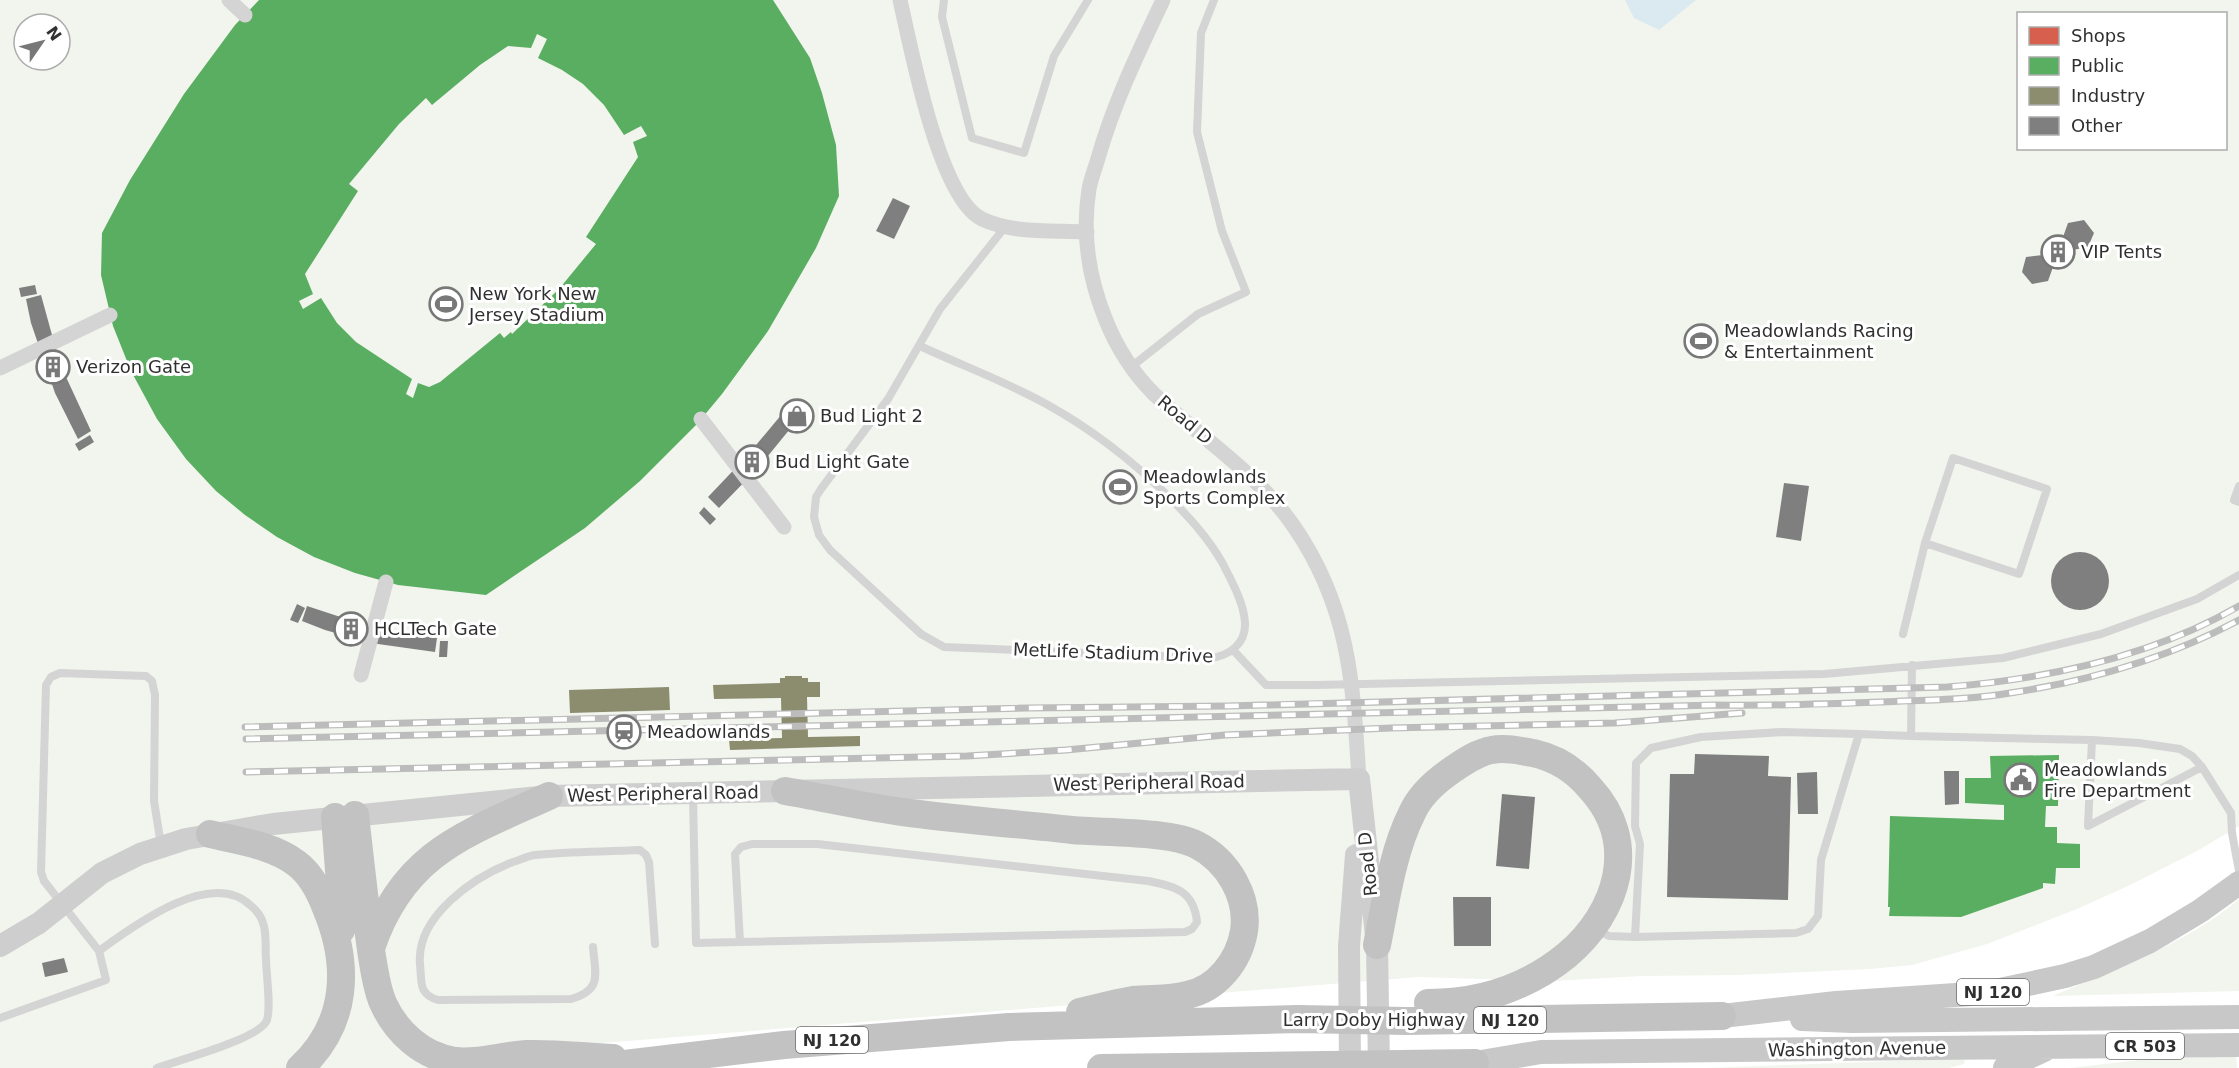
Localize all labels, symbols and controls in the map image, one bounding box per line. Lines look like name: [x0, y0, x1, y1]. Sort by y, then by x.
north arrow: [12, 12, 72, 72]
legend: [2017, 12, 2227, 150]
text: N: [42, 23, 65, 45]
text: Shops: [2071, 25, 2126, 46]
text: Public: [2071, 55, 2124, 76]
text: Industry: [2071, 85, 2145, 106]
text: Other: [2071, 115, 2123, 136]
building icon: VIP Tents: [2040, 234, 2076, 270]
place label: VIP Tents: [2081, 241, 2162, 262]
place label: New York New Jersey Stadium: [468, 283, 605, 325]
sports icon: New York New Jersey Stadium: [428, 286, 464, 322]
place label: Meadowlands Racing & Entertainment: [1724, 320, 1914, 362]
sports icon: Meadowlands Racing & Entertainment: [1683, 323, 1719, 359]
building icon: Verizon Gate: [35, 349, 71, 385]
place label: Verizon Gate: [76, 356, 191, 377]
street label: Road D: [1154, 391, 1217, 448]
shop icon: Bud Light 2: [779, 398, 815, 434]
place label: Bud Light 2: [820, 405, 923, 426]
building icon: Bud Light Gate: [734, 444, 770, 480]
place label: Bud Light Gate: [775, 451, 910, 472]
place label: Meadowlands Sports Complex: [1143, 466, 1286, 508]
sports icon: Meadowlands Sports Complex: [1102, 469, 1138, 505]
building icon: HCLTech Gate: [333, 611, 369, 647]
place label: HCLTech Gate: [374, 618, 497, 639]
street label: MetLife Stadium Drive: [1013, 639, 1214, 666]
station icon: Meadowlands: [606, 714, 642, 750]
place label: Meadowlands: [647, 721, 770, 742]
place label: Meadowlands Fire Department: [2044, 759, 2191, 801]
public building icon: Meadowlands Fire Department: [2003, 762, 2039, 798]
street label: West Peripheral Road: [1053, 770, 1245, 795]
street label: West Peripheral Road: [567, 781, 759, 806]
street label: Road D: [1354, 831, 1381, 897]
road number: NJ 120: [1957, 979, 2029, 1005]
road number: NJ 120: [1474, 1007, 1546, 1033]
street label: Larry Doby Highway: [1283, 1009, 1466, 1030]
road number: NJ 120: [796, 1027, 868, 1053]
road number: CR 503: [2106, 1033, 2184, 1059]
street label: Washington Avenue: [1768, 1036, 1946, 1061]

